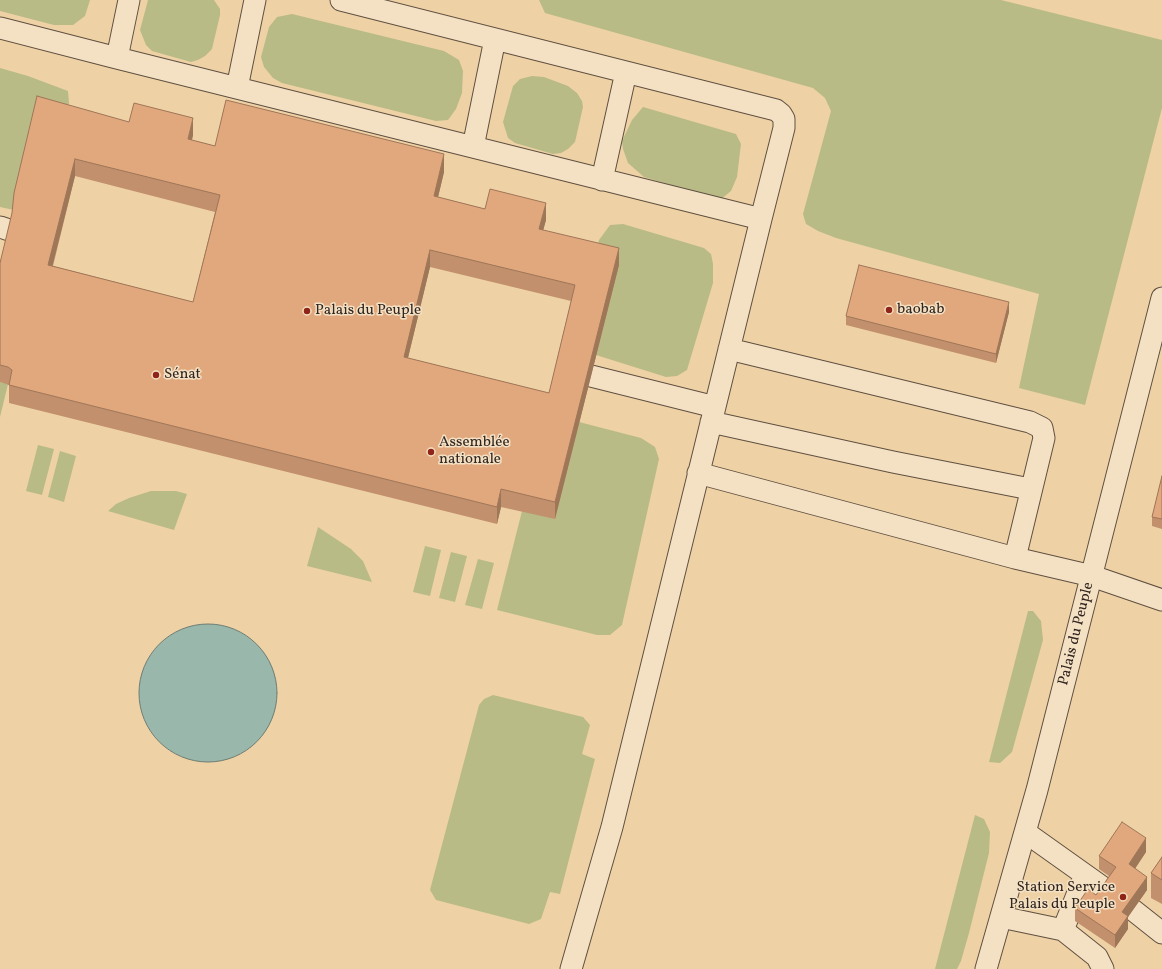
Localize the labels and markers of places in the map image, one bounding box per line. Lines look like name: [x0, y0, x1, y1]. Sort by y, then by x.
place label: baobab: [897, 301, 944, 319]
place label: Palais du Peuple: [315, 302, 421, 320]
marker: baobab: [884, 305, 894, 315]
marker: Palais du Peuple: [302, 306, 312, 316]
place label: Sénat: [164, 366, 201, 384]
marker: Sénat: [151, 370, 161, 380]
place label: Assemblée nationale: [439, 434, 510, 469]
marker: Assemblée nationale: [426, 447, 436, 457]
place label: Station Service Palais du Peuple: [1009, 879, 1115, 914]
marker: Station Service Palais du Peuple: [1118, 892, 1128, 902]

